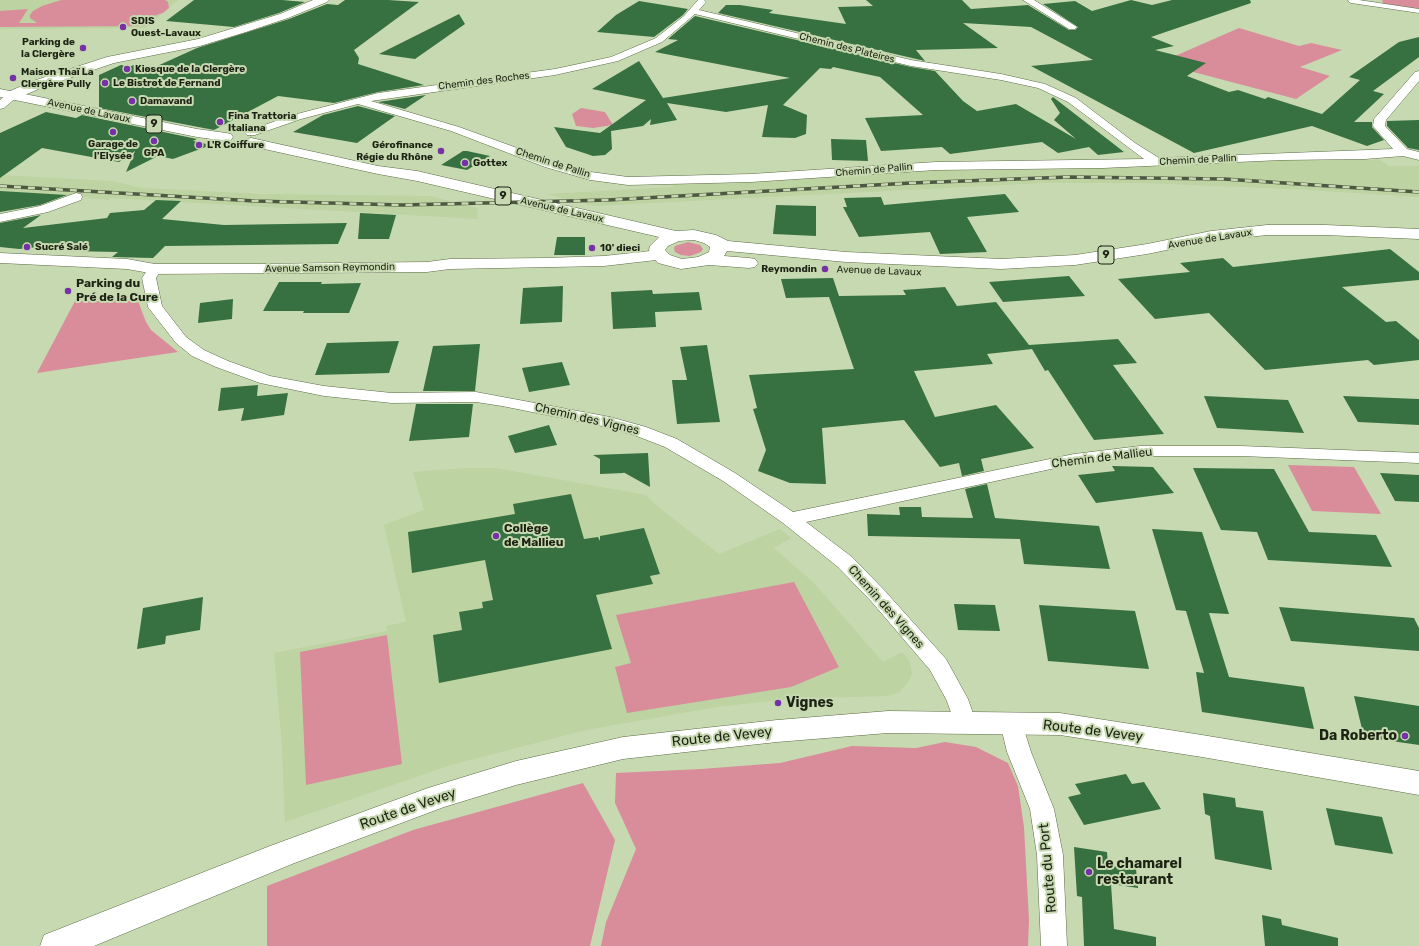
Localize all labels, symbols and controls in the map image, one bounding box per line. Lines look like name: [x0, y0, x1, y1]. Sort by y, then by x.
place label: SDIS Ouest-Lavaux: [131, 15, 201, 38]
marker: SDIS Ouest-Lavaux: [118, 22, 128, 32]
street label: Chemin des Plateires: [798, 30, 896, 66]
place label: Parking de la Clergère: [21, 36, 75, 60]
marker: Parking de la Clergère: [78, 43, 88, 53]
place label: Kiosque de la Clergère: [135, 63, 245, 75]
marker: Kiosque de la Clergère: [122, 64, 132, 74]
place label: Maison Thaï La Clergère Pully: [21, 66, 94, 90]
street label: Chemin des Roches: [438, 69, 530, 93]
marker: Maison Thaï La Clergère Pully: [8, 73, 18, 83]
place label: Le Bistrot de Fernand: [113, 77, 220, 89]
marker: Le Bistrot de Fernand: [100, 78, 110, 88]
place label: Damavand: [140, 95, 192, 107]
street label: Avenue de Lavaux: [46, 96, 132, 126]
marker: Damavand: [127, 96, 137, 106]
place label: Fina Trattoria Italiana: [228, 110, 296, 134]
road number: 9: [146, 115, 162, 133]
marker: Fina Trattoria Italiana: [215, 117, 225, 127]
marker: Garage de l'Elysée: [108, 127, 118, 137]
marker: GPA: [149, 136, 159, 146]
place label: Garage de l'Elysée: [88, 138, 138, 162]
place label: L'R Coiffure: [207, 139, 264, 151]
place label: Gérofinance Régie du Rhône: [356, 139, 433, 162]
marker: L'R Coiffure: [194, 140, 204, 150]
street label: Chemin de Pallin: [514, 145, 592, 181]
marker: Gérofinance Régie du Rhône: [436, 146, 446, 156]
place label: GPA: [144, 147, 164, 159]
street label: Chemin de Pallin: [1159, 152, 1237, 168]
place label: Gottex: [473, 157, 507, 169]
marker: Gottex: [460, 158, 470, 168]
street label: Chemin de Pallin: [835, 161, 913, 179]
road number: 9: [495, 187, 511, 205]
street label: Avenue de Lavaux: [519, 195, 605, 225]
street label: Avenue de Lavaux: [1167, 226, 1253, 252]
place label: Sucré Salé: [35, 241, 88, 253]
marker: Sucré Salé: [22, 242, 32, 252]
place label: 10' dieci: [600, 242, 640, 254]
marker: 10' dieci: [587, 243, 597, 253]
road number: 9: [1098, 246, 1114, 264]
street label: Avenue Samson Reymondin: [265, 261, 395, 275]
place label: Reymondin: [761, 263, 817, 275]
marker: Reymondin: [820, 264, 830, 274]
street label: Avenue de Lavaux: [836, 264, 922, 278]
place label: Parking du Pré de la Cure: [76, 277, 158, 305]
marker: Parking du Pré de la Cure: [63, 286, 73, 296]
street label: Chemin des Vignes: [533, 400, 641, 438]
street label: Chemin de Mallieu: [1051, 445, 1153, 471]
place label: Collège de Mallieu: [504, 522, 563, 550]
marker: Collège de Mallieu: [491, 531, 501, 541]
street label: Chemin des Vignes: [845, 563, 927, 651]
place label: Vignes: [786, 695, 833, 711]
marker: Vignes: [773, 698, 783, 708]
street label: Route de Vevey: [1042, 717, 1144, 745]
street label: Route de Vevey: [671, 723, 773, 751]
place label: Da Roberto: [1319, 728, 1397, 744]
marker: Da Roberto: [1400, 731, 1410, 741]
street label: Route de Vevey: [358, 785, 458, 833]
street label: Route du Port: [1036, 822, 1060, 914]
place label: Le chamarel restaurant: [1097, 856, 1182, 888]
marker: Le chamarel restaurant: [1084, 867, 1094, 877]

